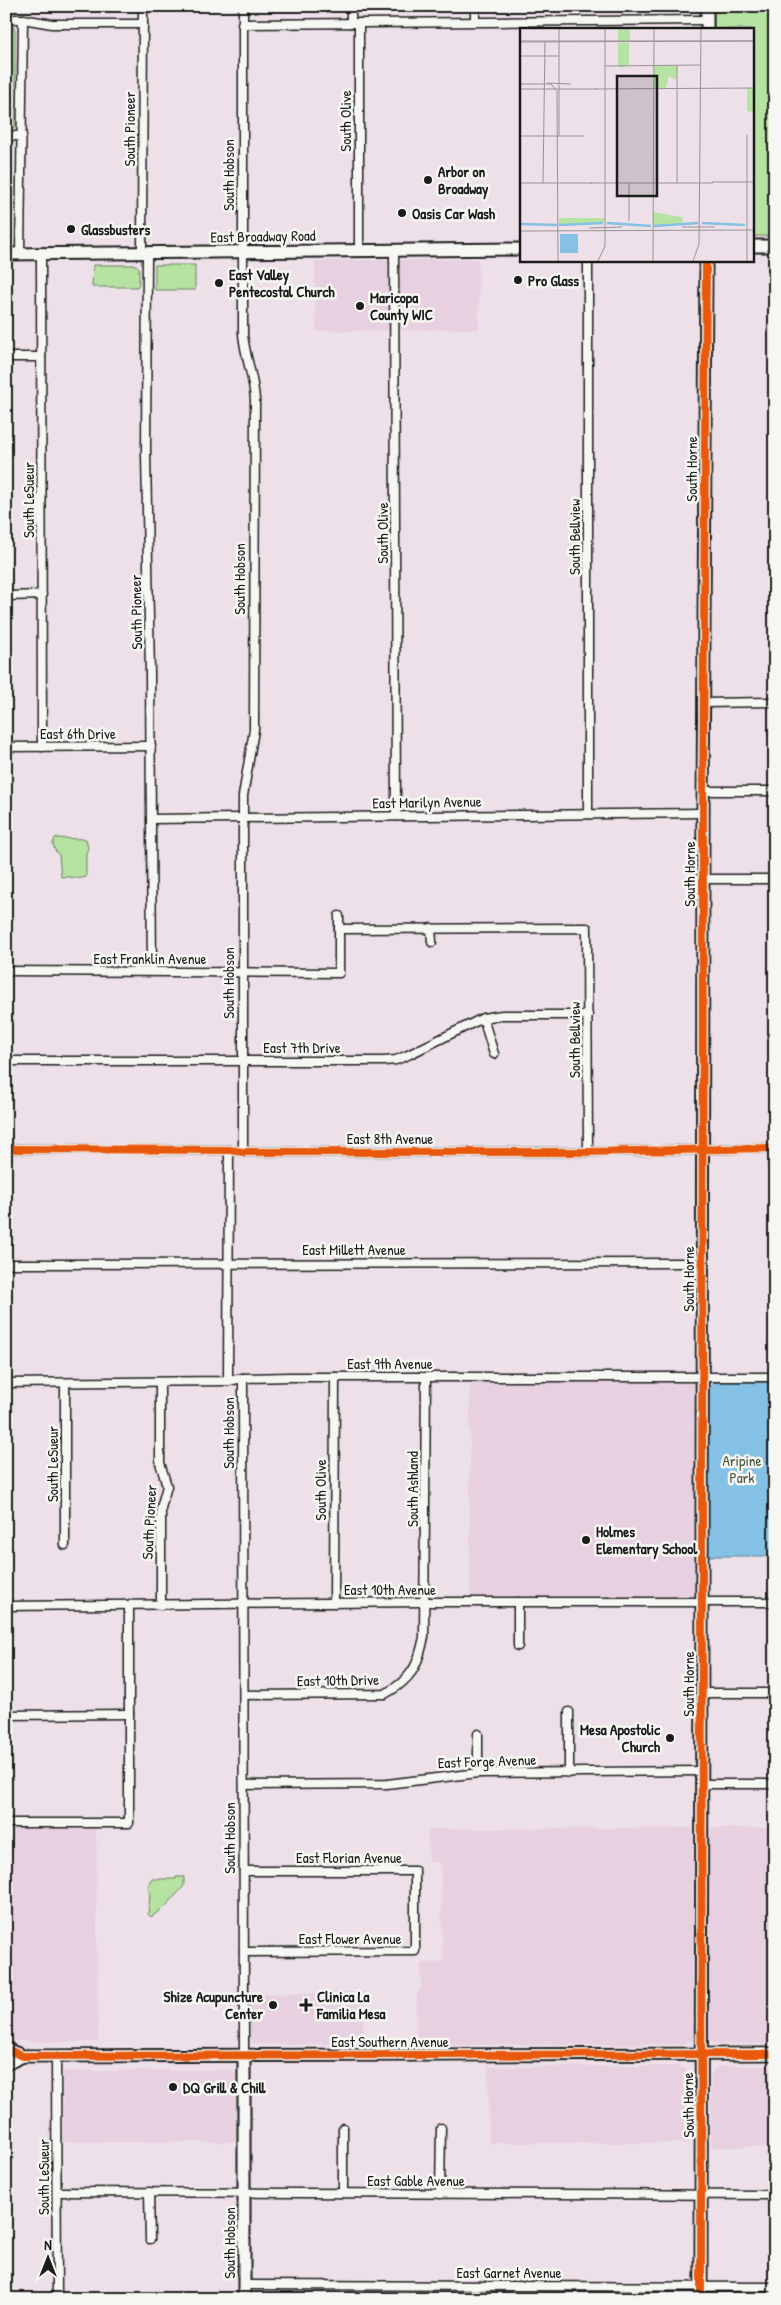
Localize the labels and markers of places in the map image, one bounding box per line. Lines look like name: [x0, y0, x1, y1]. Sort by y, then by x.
place label: Arbor on Broadway: [438, 161, 489, 200]
marker: Arbor on Broadway: [422, 174, 434, 186]
place label: Oasis Car Wash: [412, 203, 496, 224]
marker: Oasis Car Wash: [396, 207, 408, 219]
place label: Glassbusters: [81, 219, 150, 240]
marker: Glassbusters: [65, 223, 77, 235]
place label: East Valley Pentecostal Church: [229, 264, 335, 302]
place label: Pro Glass: [528, 270, 579, 291]
marker: Pro Glass: [512, 274, 524, 286]
marker: East Valley Pentecostal Church: [213, 277, 225, 289]
place label: Maricopa County WIC: [370, 287, 433, 326]
marker: Maricopa County WIC: [354, 300, 366, 312]
place label: Holmes Elementary School: [596, 1521, 698, 1560]
marker: Holmes Elementary School: [580, 1534, 592, 1546]
place label: Mesa Apostolic Church: [580, 1719, 661, 1757]
marker: Mesa Apostolic Church: [664, 1732, 676, 1744]
place label: Shize Acupuncture Center: [164, 1986, 263, 2024]
place label: Clinica La Familia Mesa: [316, 1986, 385, 2024]
marker: Clinica La Familia Mesa: [299, 1998, 313, 2012]
marker: Shize Acupuncture Center: [267, 1999, 279, 2011]
place label: DQ Grill & Chill: [183, 2077, 266, 2098]
marker: DQ Grill & Chill: [167, 2081, 179, 2093]

